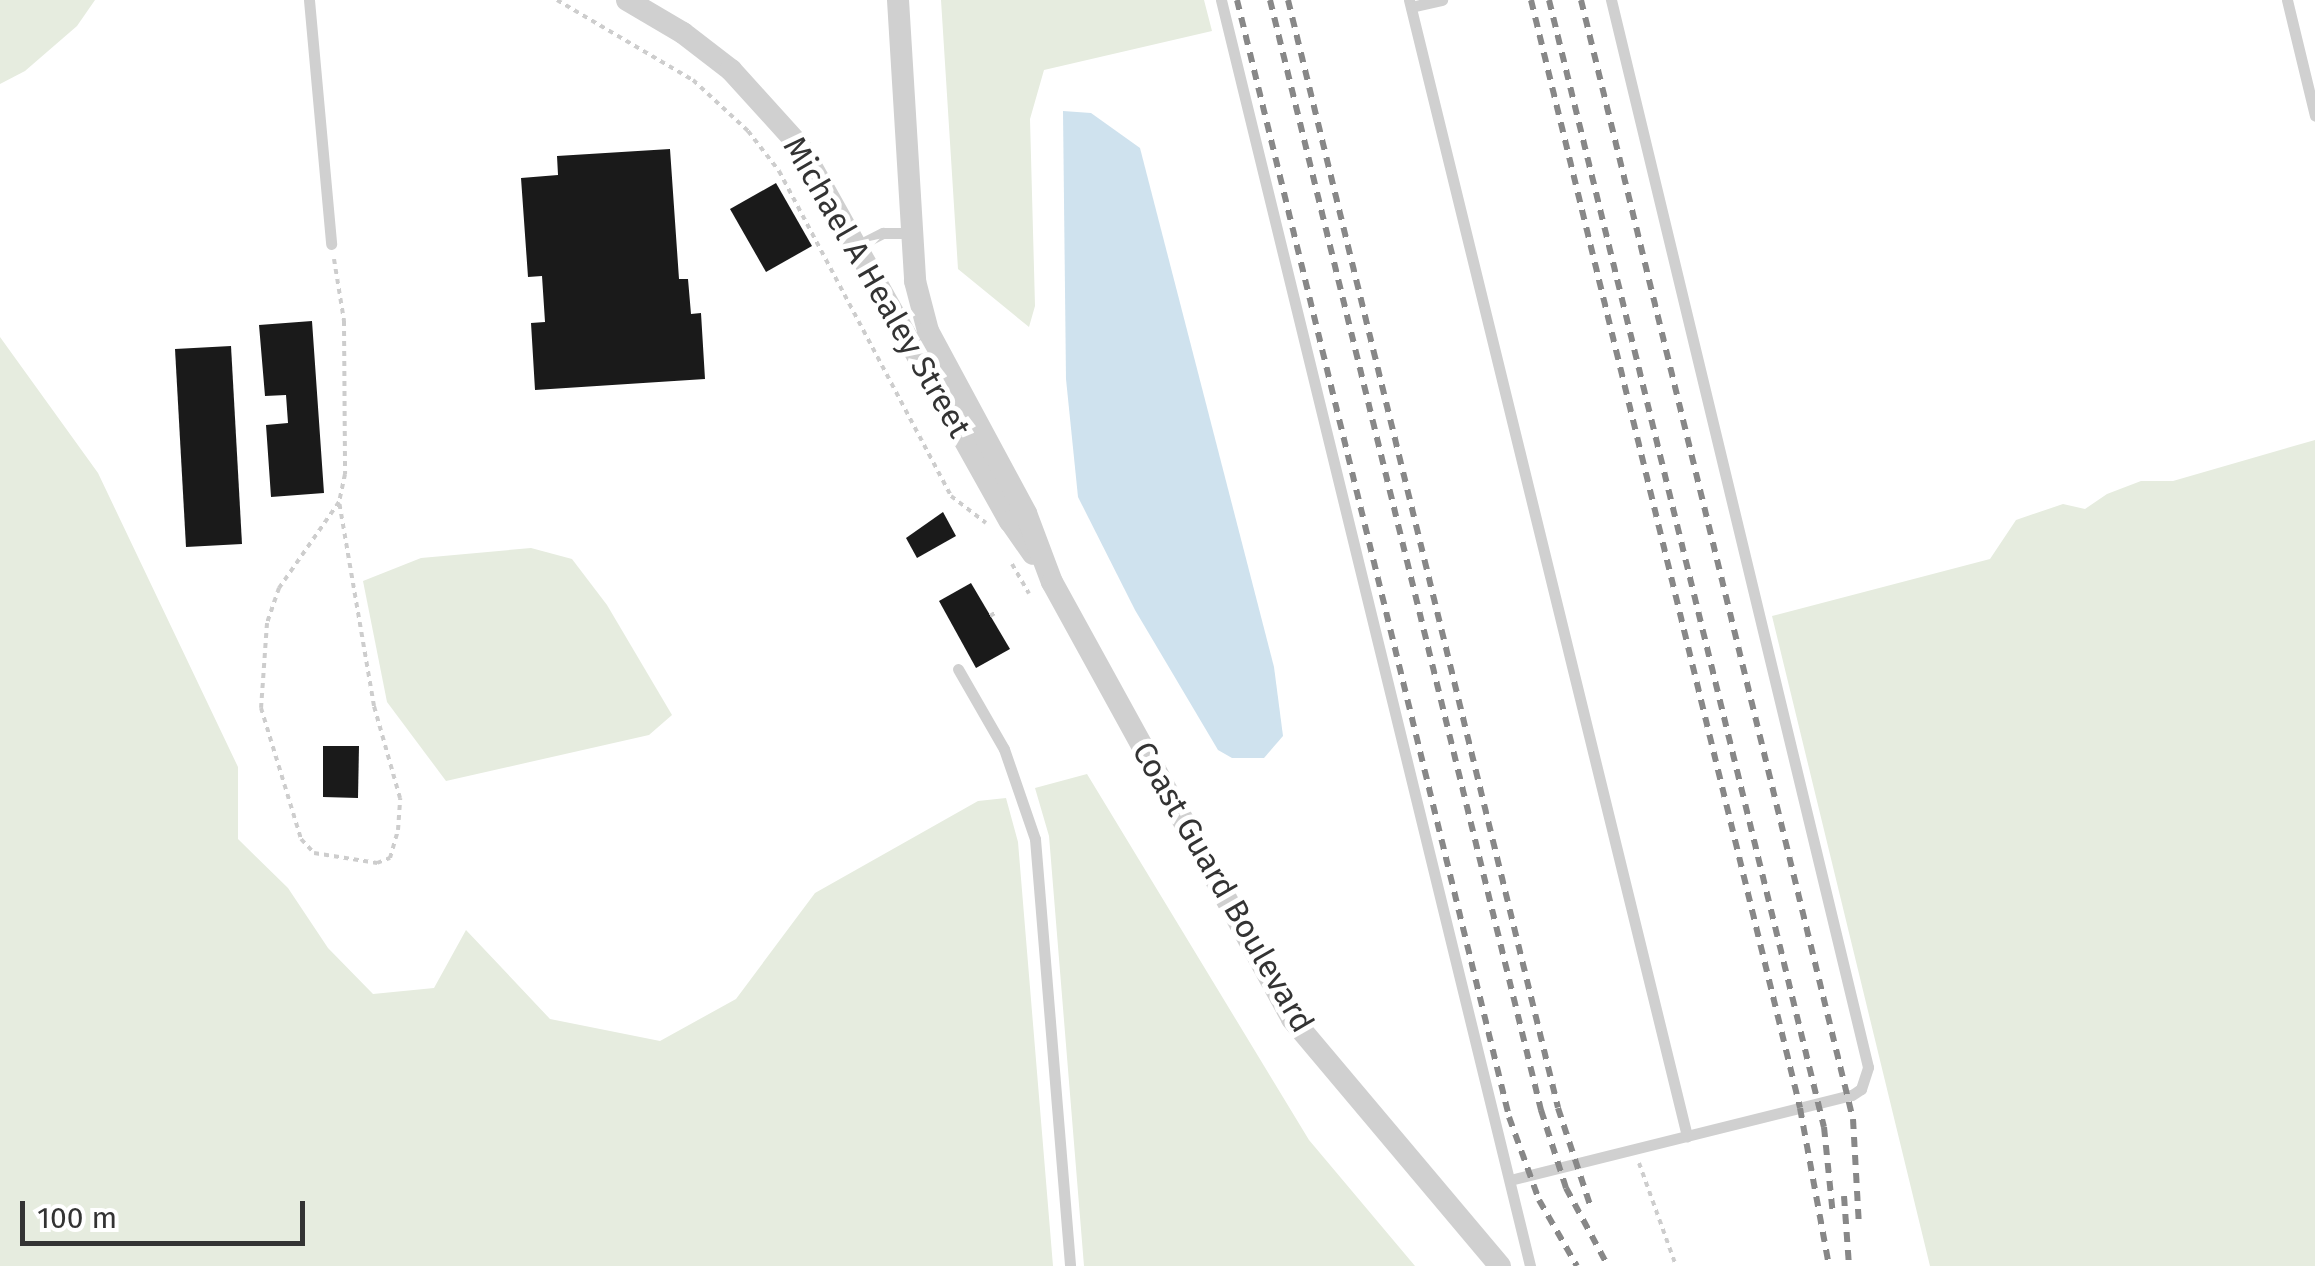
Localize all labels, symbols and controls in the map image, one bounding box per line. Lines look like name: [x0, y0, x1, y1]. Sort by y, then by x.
street label: Michael A Healey Street: [775, 130, 979, 444]
street label: Coast Guard Boulevard: [1124, 735, 1322, 1039]
scale bar: [25, 1181, 310, 1243]
text: 100 m: [37, 1200, 117, 1236]

